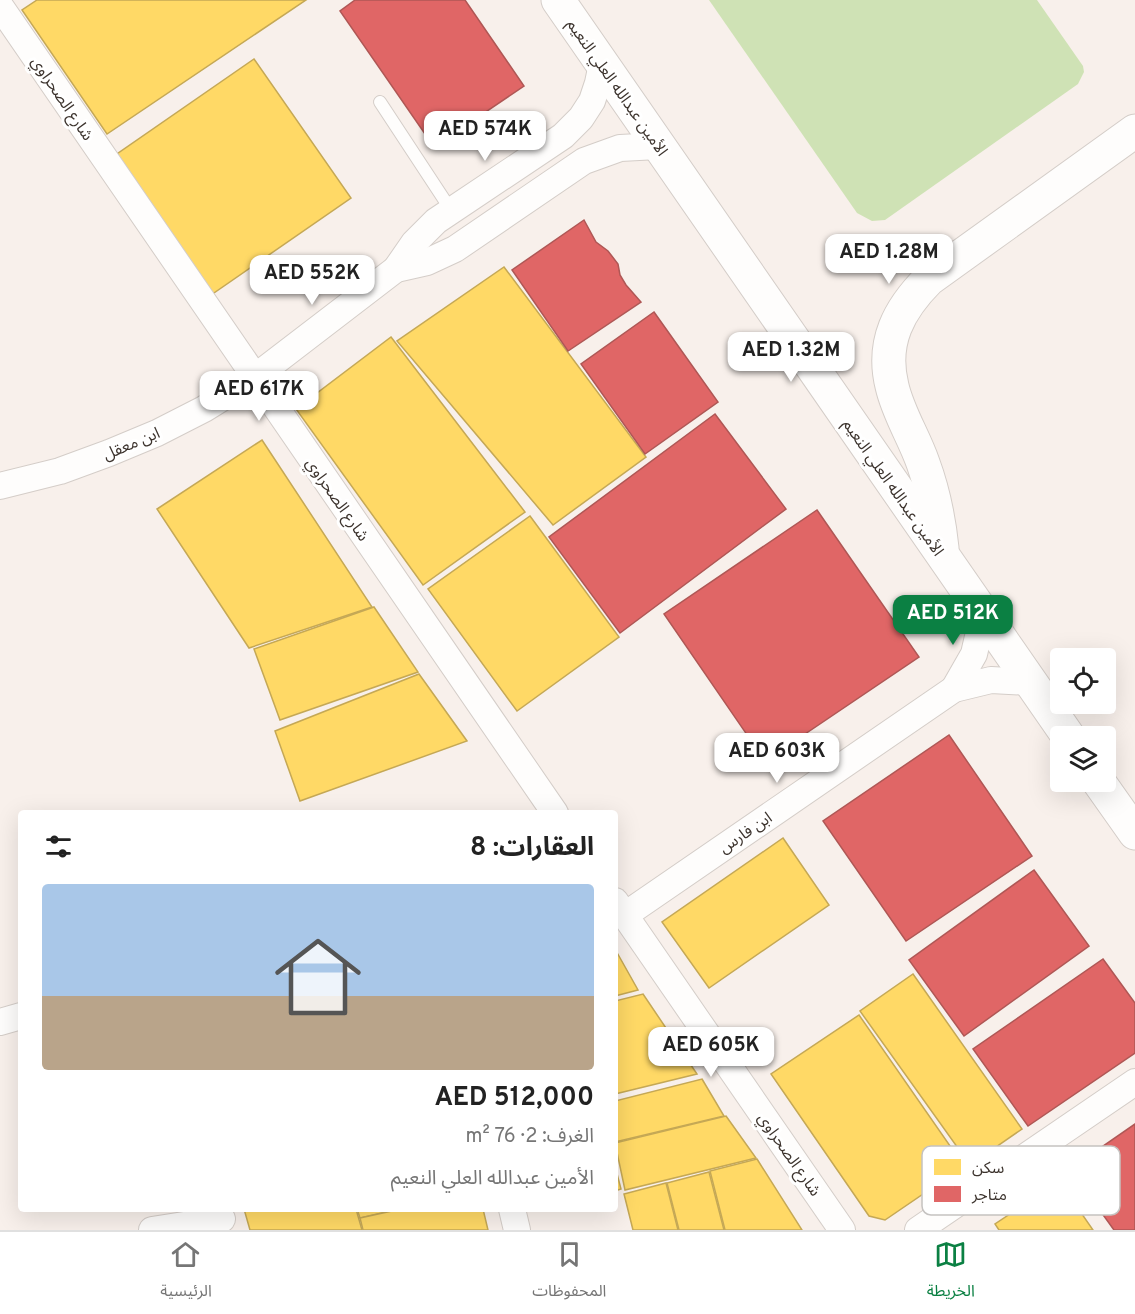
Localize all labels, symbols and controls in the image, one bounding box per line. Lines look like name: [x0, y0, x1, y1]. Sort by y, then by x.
street label: الأمين عبدالله العلي النعيم: [561, 16, 671, 161]
street label: شارع الصحراوي: [25, 53, 97, 146]
pin: AED 574K: [423, 111, 547, 162]
text: AED 574K: [438, 117, 532, 143]
pin: AED 1.28M: [820, 234, 958, 285]
text: AED 1.28M: [839, 240, 939, 266]
pin: AED 552K: [250, 255, 374, 306]
text: AED 552K: [264, 261, 360, 287]
pin: AED 1.32M: [722, 332, 860, 383]
text: AED 1.32M: [742, 338, 840, 364]
pin: AED 617K: [197, 371, 321, 422]
text: AED 617K: [214, 377, 304, 403]
street label: الأمين عبدالله العلي النعيم: [837, 416, 947, 561]
street label: ابن معقل: [100, 424, 163, 466]
street label: شارع الصحراوي: [299, 455, 372, 546]
pin: AED 512K: [891, 595, 1015, 646]
text: AED 512K: [907, 601, 999, 627]
map controls: [1050, 648, 1116, 792]
button: locate: [1050, 648, 1116, 714]
button: layers: [1050, 726, 1116, 792]
pin: AED 603K: [715, 733, 839, 784]
text: AED 603K: [728, 739, 826, 765]
street label: ابن فارس: [716, 809, 777, 859]
icon: filters: [42, 830, 75, 863]
text: العقارات: 8: [470, 832, 594, 865]
icon: home: [264, 923, 372, 1031]
pin: AED 605K: [649, 1027, 773, 1078]
text: AED 605K: [662, 1033, 760, 1059]
text: AED 512,000: [434, 1082, 594, 1115]
street label: شارع الصحراوي: [751, 1110, 824, 1201]
text: الغرف: 2 · 76 m²: [466, 1124, 594, 1150]
legend: [922, 1146, 1120, 1215]
text: سكن: [972, 1159, 1004, 1179]
text: الأمين عبدالله العلي النعيم: [391, 1166, 594, 1192]
text: متاجر: [971, 1186, 1007, 1206]
tab: الرئيسية: [160, 1238, 212, 1308]
tab: المحفوظات: [532, 1238, 606, 1308]
tab: الخريطة: [927, 1238, 975, 1308]

